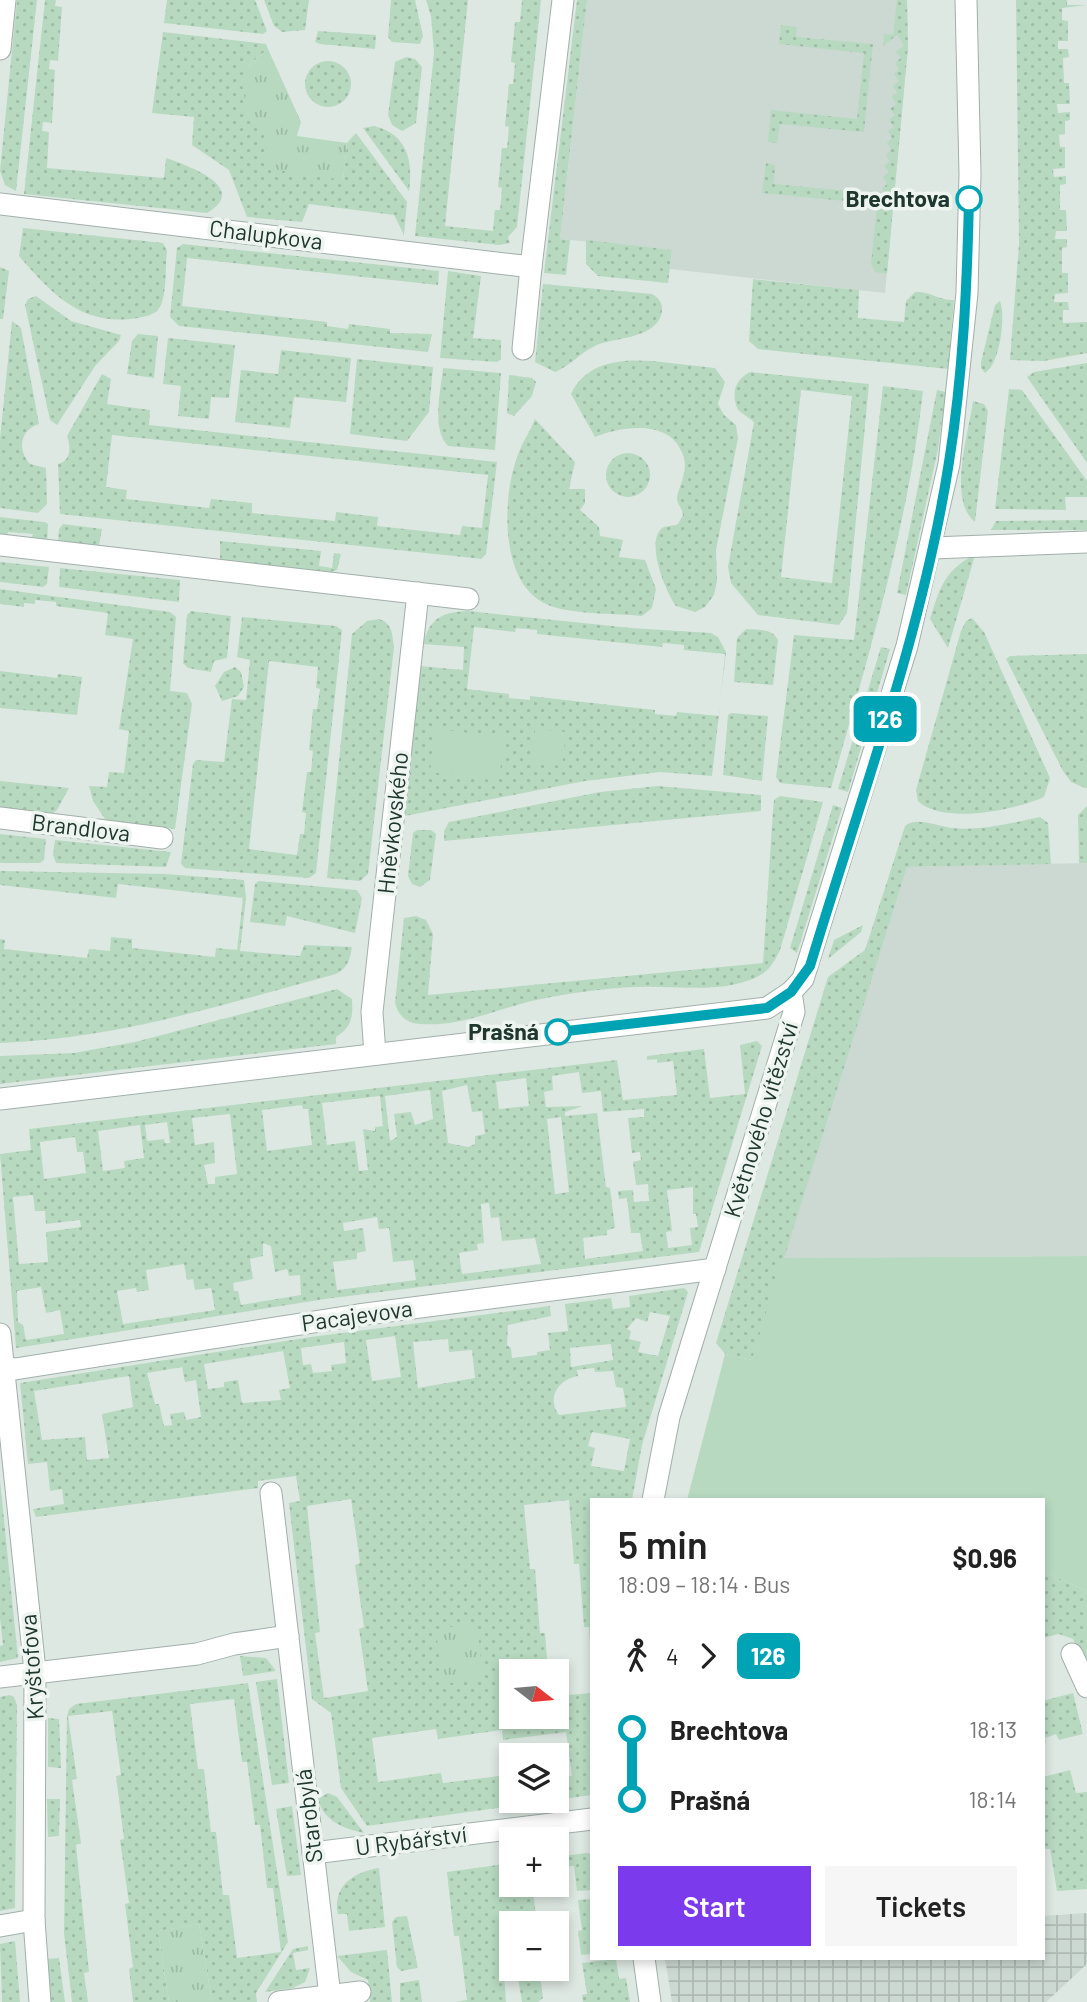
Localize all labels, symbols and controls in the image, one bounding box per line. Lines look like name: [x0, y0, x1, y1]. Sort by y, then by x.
place label: Brechtova: [846, 184, 950, 212]
marker: Brechtova: [956, 186, 982, 212]
street label: Chalupkova: [208, 213, 324, 255]
line badge: 126: [845, 696, 925, 742]
text: 126: [868, 704, 902, 733]
street label: Hněvkovského: [371, 750, 413, 895]
street label: Brandlova: [30, 807, 132, 847]
place label: Prašná: [468, 1017, 539, 1045]
marker: Prašná: [545, 1019, 571, 1045]
street label: Květnového vítězství: [717, 1019, 803, 1221]
street label: Pacajevova: [300, 1293, 414, 1337]
text: 5 min: [618, 1521, 708, 1567]
text: $0.96: [953, 1542, 1017, 1573]
text: 18:09 – 18:14 · Bus: [618, 1570, 790, 1598]
street label: Kryštofova: [13, 1613, 49, 1721]
icon: walk: [618, 1637, 656, 1675]
icon: forward: [689, 1637, 727, 1675]
text: 126: [751, 1641, 786, 1670]
text: 4: [666, 1642, 679, 1670]
north arrow: [499, 1659, 569, 1729]
map controls: [499, 1659, 569, 1981]
text: Brechtova: [670, 1714, 788, 1745]
text: 18:13: [969, 1715, 1017, 1743]
button: layers: [499, 1743, 569, 1813]
street label: Starobylá: [288, 1768, 328, 1865]
text: Prašná: [670, 1784, 750, 1815]
text: 18:14: [968, 1785, 1017, 1813]
street label: U Rybářství: [354, 1819, 468, 1861]
button: +: [499, 1827, 569, 1897]
button: Start: [618, 1866, 811, 1946]
button: Tickets: [825, 1866, 1017, 1946]
button: −: [499, 1911, 569, 1981]

